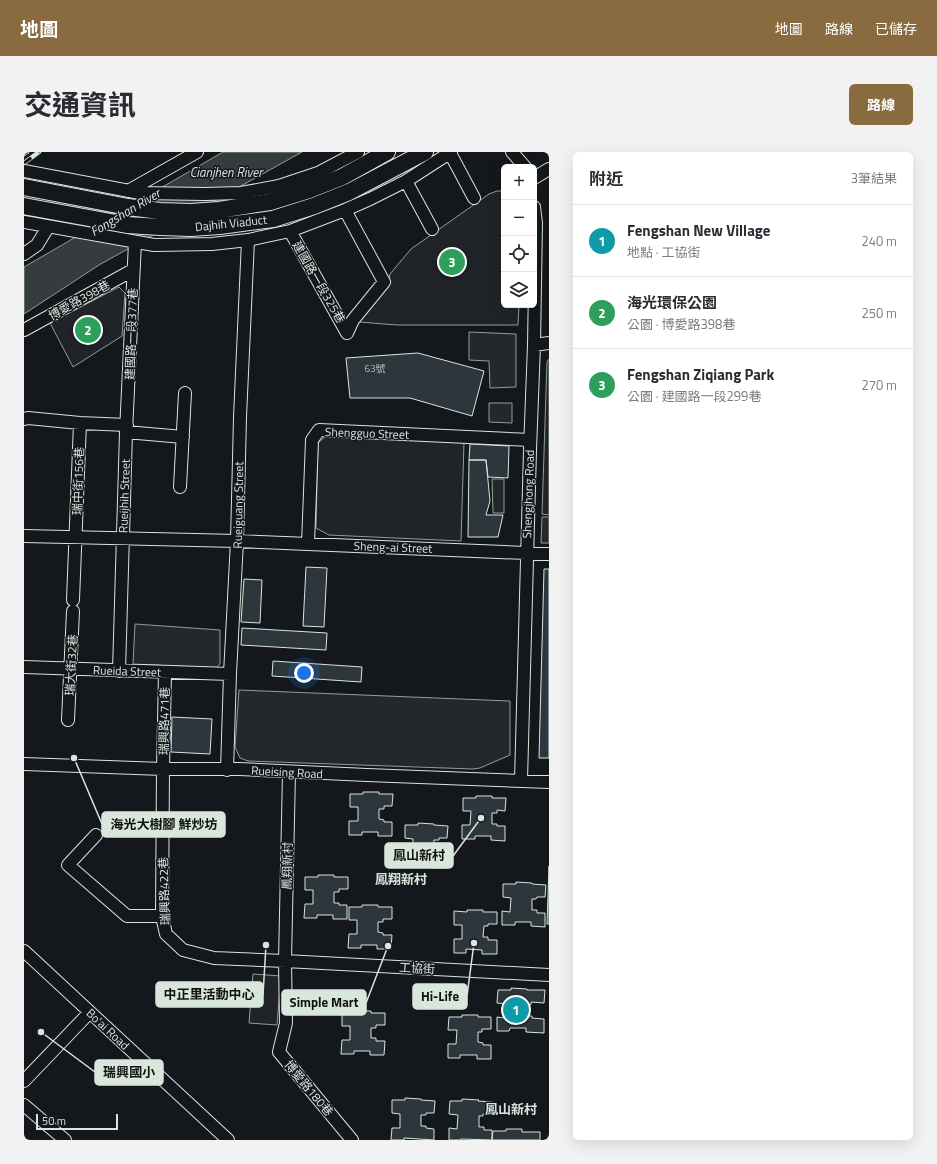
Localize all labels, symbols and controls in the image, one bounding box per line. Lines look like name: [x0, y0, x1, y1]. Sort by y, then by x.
text: 地圖: [20, 14, 58, 43]
text: 地圖: [775, 18, 803, 39]
text: 路線: [825, 18, 853, 39]
text: 已儲存: [875, 18, 917, 39]
text: 交通資訊: [24, 83, 136, 126]
button: 路線: [849, 84, 913, 125]
water label: Cianjhen River: [190, 162, 264, 182]
map controls: [501, 164, 537, 308]
button: +: [501, 164, 537, 200]
text: 附近: [589, 166, 623, 192]
text: 3筆結果: [851, 168, 897, 188]
water label: Fongshan River: [86, 182, 166, 241]
button: −: [501, 200, 537, 236]
street label: Dajhih Viaduct: [194, 210, 269, 236]
text: Fengshan New Village: [627, 219, 770, 242]
text: 1: [598, 231, 606, 251]
text: 240 m: [861, 231, 897, 251]
button: locate: [501, 236, 537, 272]
street label: 建國路一段325巷: [288, 237, 350, 327]
text: 地點 · 工協街: [627, 242, 701, 262]
pin: 3: [439, 247, 465, 277]
button: layers: [501, 272, 537, 308]
street label: 博愛路398巷: [45, 275, 113, 325]
street label: 建國路一段377巷: [120, 288, 142, 380]
text: 海光環保公園: [627, 291, 717, 314]
text: 2: [598, 303, 606, 323]
text: 250 m: [861, 303, 897, 323]
text: 公園 · 博愛路398巷: [627, 314, 735, 334]
pin: 2: [75, 315, 101, 345]
house number: 63號: [364, 361, 386, 376]
text: Fengshan Ziqiang Park: [627, 363, 774, 386]
text: 3: [598, 375, 606, 395]
text: 270 m: [861, 375, 897, 395]
text: 公園 · 建國路一段299巷: [627, 386, 761, 406]
street label: Shengguo Street: [325, 422, 410, 444]
street label: 瑞中街156巷: [67, 447, 89, 515]
street label: Shengjhong Road: [517, 449, 539, 539]
street label: Rueijhih Street: [113, 458, 135, 533]
street label: Rueiguang Street: [228, 460, 248, 549]
street label: Sheng-ai Street: [353, 536, 434, 558]
street label: 瑞大街32巷: [60, 634, 82, 696]
street label: Rueida Street: [93, 660, 162, 682]
your location: [294, 663, 314, 683]
street label: 瑞興路471巷: [154, 687, 174, 755]
street label: Rueising Road: [251, 761, 323, 783]
callout: 海光大樹腳 鮮炒坊: [102, 812, 225, 837]
text: 海光大樹腳 鮮炒坊: [111, 814, 217, 834]
street label: 鳳翔新村: [277, 841, 297, 890]
callout: 鳳山新村: [385, 843, 453, 868]
text: 鳳山新村: [393, 845, 445, 865]
street label: 瑞興路422巷: [153, 857, 175, 925]
district label: 鳳翔新村: [375, 869, 427, 889]
street label: 工協街: [399, 958, 435, 978]
callout: 中正里活動中心: [156, 982, 263, 1007]
text: 中正里活動中心: [163, 984, 255, 1004]
callout: Hi-Life: [413, 984, 467, 1009]
text: Hi-Life: [421, 986, 459, 1006]
callout: Simple Mart: [282, 990, 366, 1015]
text: Simple Mart: [290, 992, 359, 1012]
pin: 1: [503, 995, 529, 1025]
street label: Bo'ai Road: [82, 1004, 134, 1054]
street label: 博愛路180巷: [280, 1056, 338, 1120]
callout: 瑞興國小: [95, 1060, 163, 1085]
text: 瑞興國小: [103, 1062, 156, 1082]
district label: 鳳山新村: [485, 1099, 537, 1119]
scale bar: [36, 1112, 118, 1131]
text: 50 m: [42, 1113, 66, 1129]

